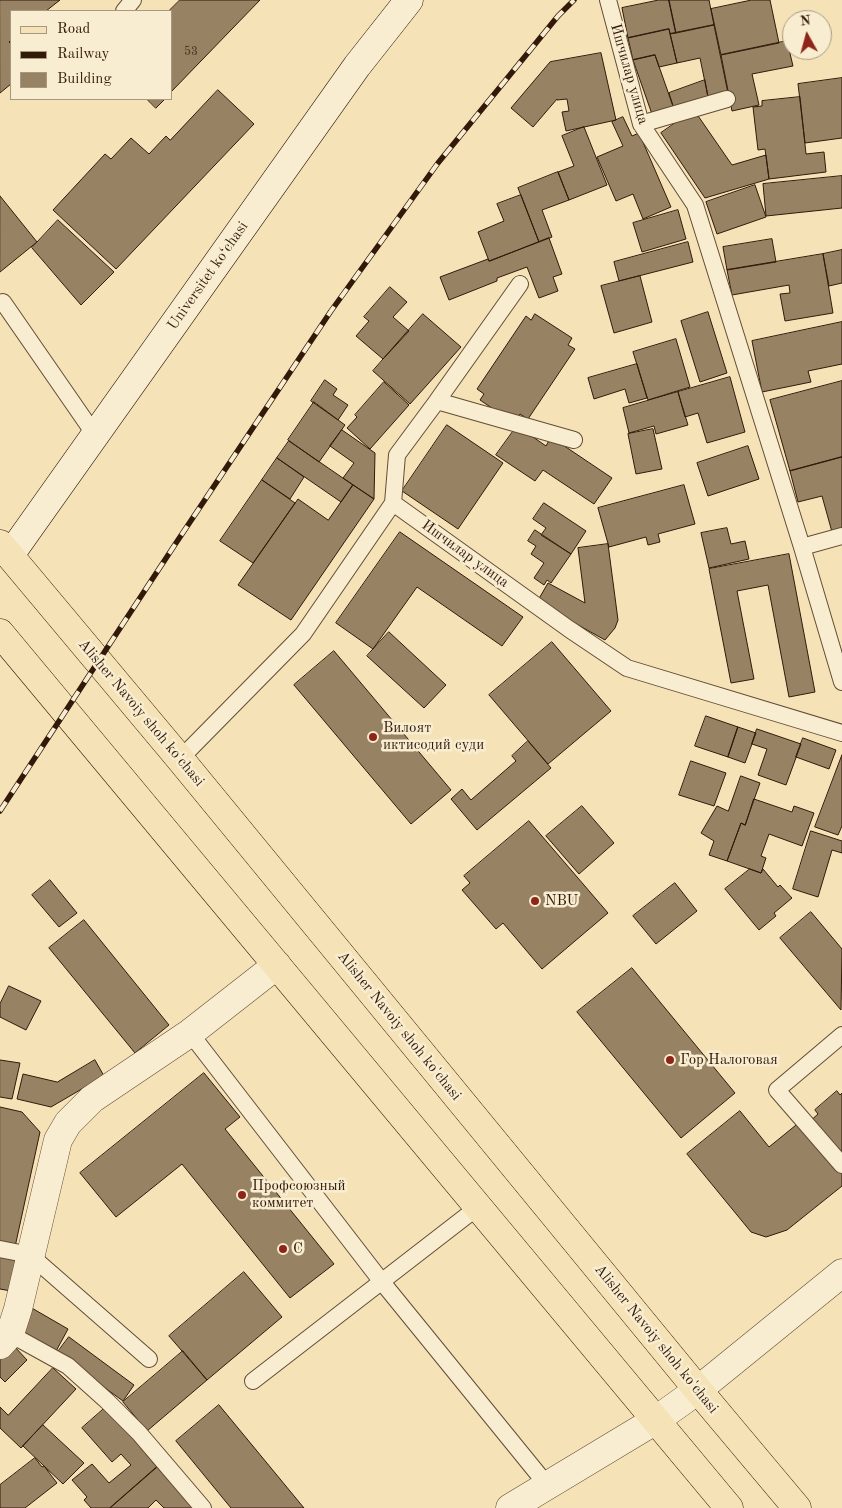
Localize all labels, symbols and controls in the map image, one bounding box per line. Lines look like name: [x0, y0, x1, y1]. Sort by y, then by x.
legend: [10, 10, 172, 100]
north arrow: [782, 10, 832, 60]
text: N: [799, 14, 811, 29]
text: Road: [57, 22, 90, 37]
street label: Ишчилар улица: [606, 22, 652, 126]
house number: 53: [184, 45, 198, 59]
text: Railway: [57, 47, 110, 62]
text: Building: [57, 72, 112, 87]
street label: Universitet kо‘chasi: [164, 218, 252, 334]
street label: Ишчилар улица: [418, 516, 512, 592]
street label: Alisher Navoiy shoh ko'chasi: [74, 636, 208, 790]
place label: Вилоят иктисодий суди: [383, 719, 484, 754]
marker: Вилоят иктисодий суди: [367, 731, 379, 743]
place label: NBU: [545, 892, 578, 910]
marker: NBU: [529, 895, 541, 907]
street label: Alisher Navoiy shoh ko'chasi: [333, 948, 465, 1104]
place label: Гор Налоговая: [680, 1051, 778, 1069]
marker: Гор Налоговая: [664, 1054, 676, 1066]
place label: Профсоюзный коммитет: [252, 1177, 346, 1212]
marker: Профсоюзный коммитет: [236, 1189, 248, 1201]
place label: С: [293, 1240, 303, 1258]
marker: С: [277, 1243, 289, 1255]
street label: Alisher Navoiy shoh ko'chasi: [590, 1261, 722, 1417]

